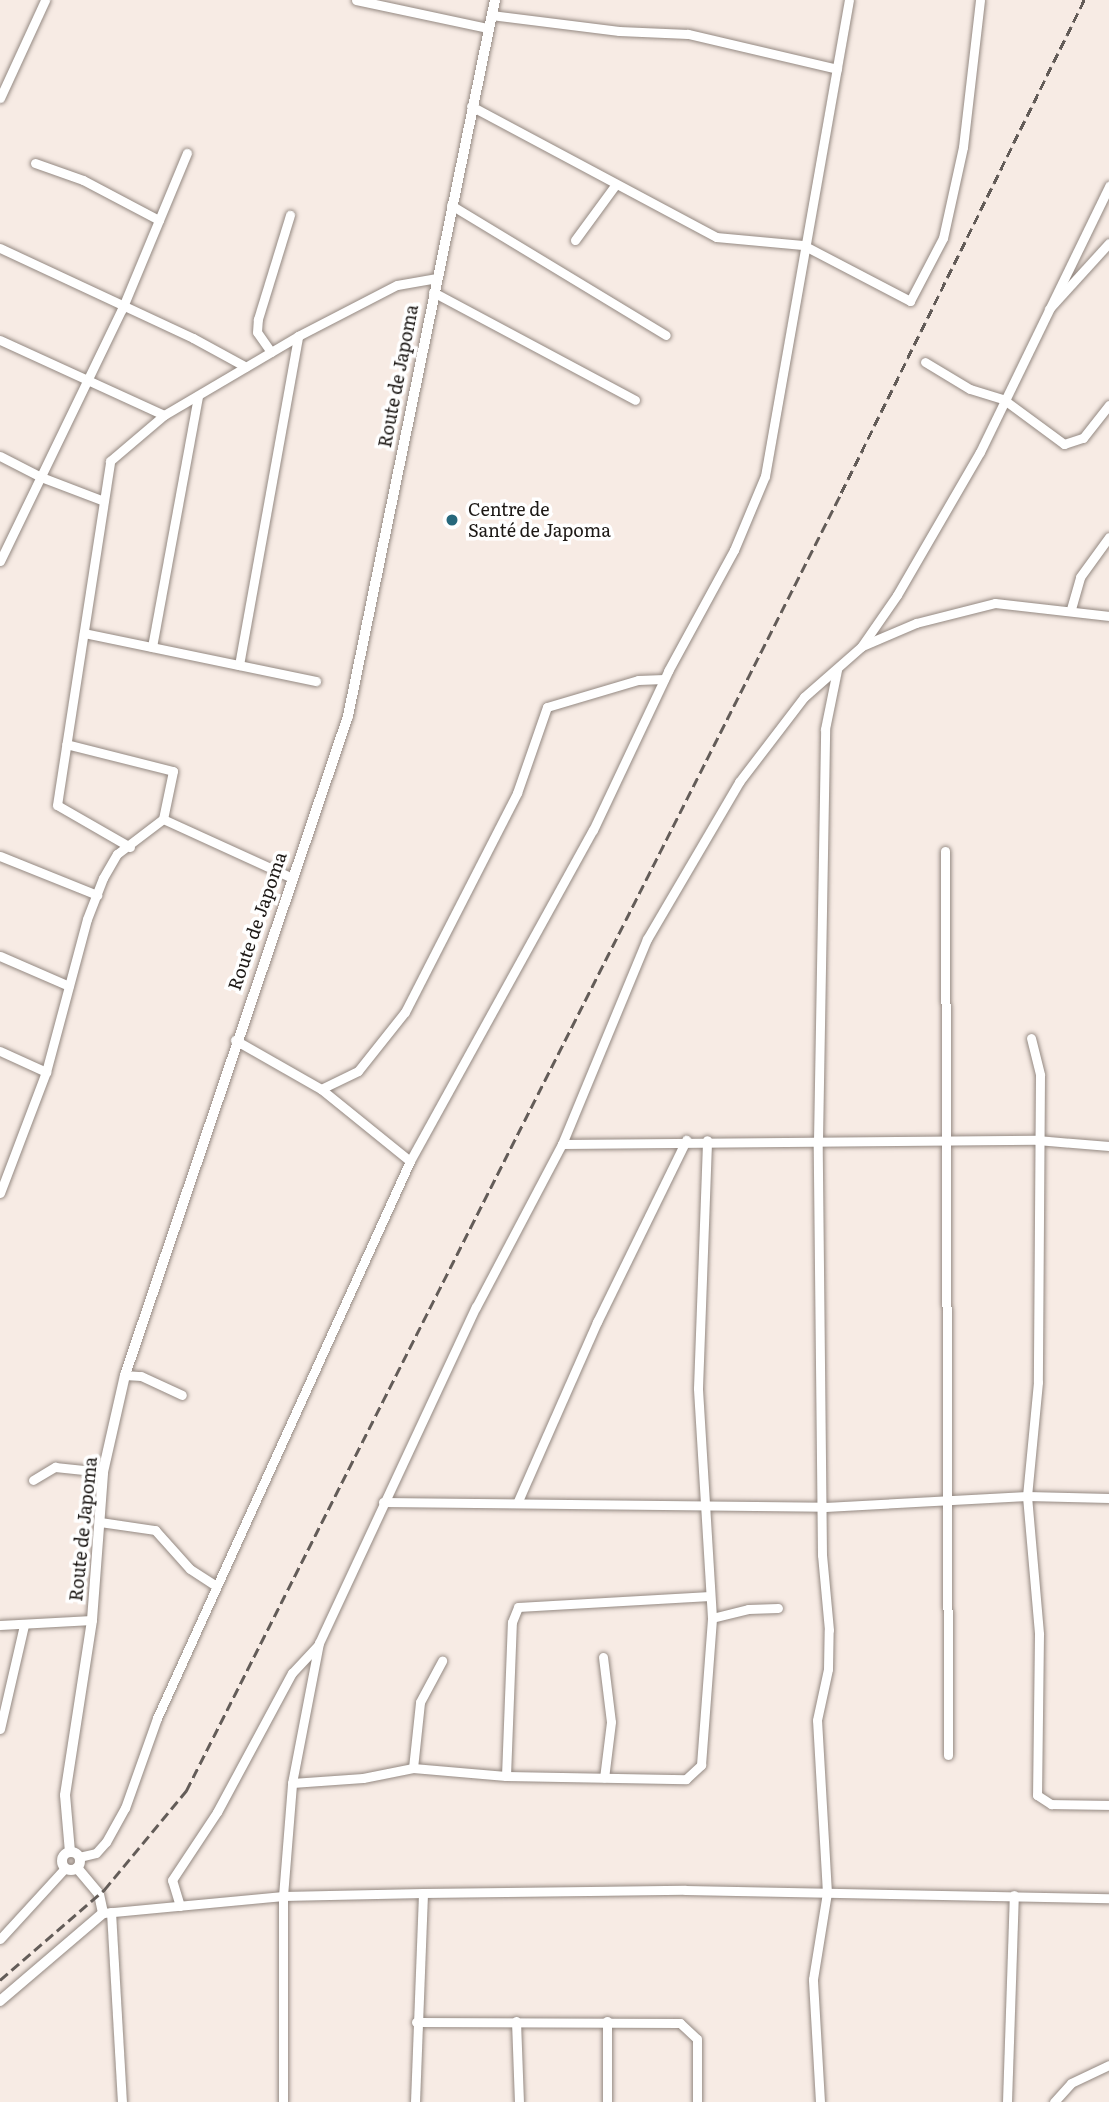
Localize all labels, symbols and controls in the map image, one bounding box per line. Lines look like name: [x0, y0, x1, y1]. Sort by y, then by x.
street label: Route de Japoma: [374, 303, 422, 449]
place label: Centre de Santé de Japoma: [468, 499, 611, 542]
marker: Centre de Santé de Japoma: [442, 510, 462, 530]
street label: Route de Japoma: [223, 849, 291, 993]
street label: Route de Japoma: [65, 1456, 101, 1602]

